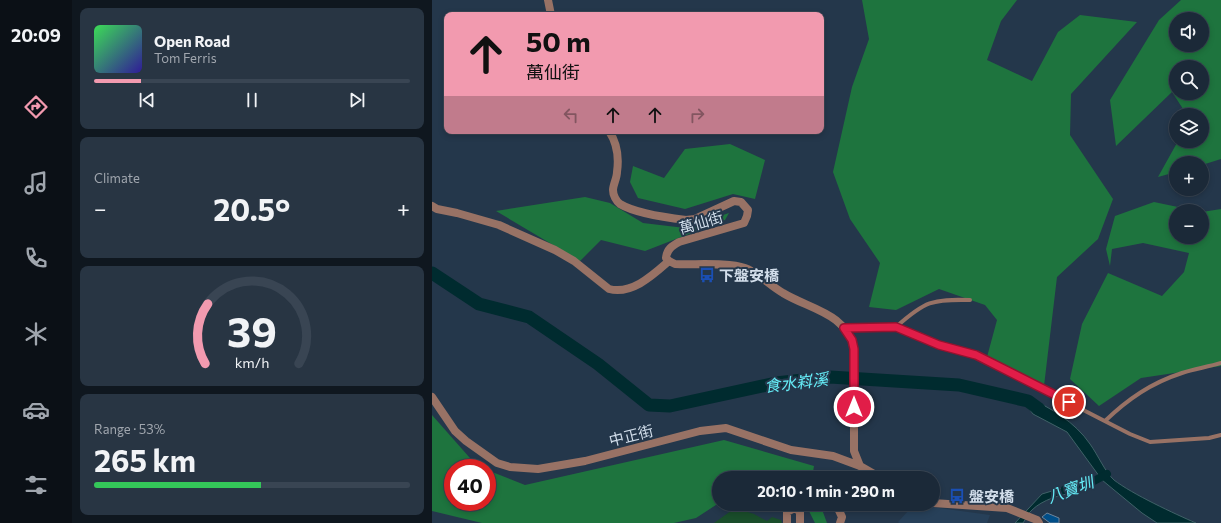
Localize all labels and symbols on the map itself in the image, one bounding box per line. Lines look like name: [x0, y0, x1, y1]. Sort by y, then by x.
street label: 萬仙街: [677, 207, 725, 237]
bus stop icon: 下盤安橋: [698, 266, 716, 284]
place label: 下盤安橋: [719, 266, 780, 284]
water label: 食水嵙溪: [763, 368, 831, 395]
pin: [1052, 385, 1086, 419]
position arrow: [833, 386, 875, 428]
street label: 中正街: [607, 421, 655, 449]
speed limit sign: 40: [444, 459, 496, 511]
water label: 八寶圳: [1044, 471, 1098, 506]
bus stop icon: 盤安橋: [948, 487, 966, 505]
place label: 盤安橋: [969, 487, 1015, 505]

